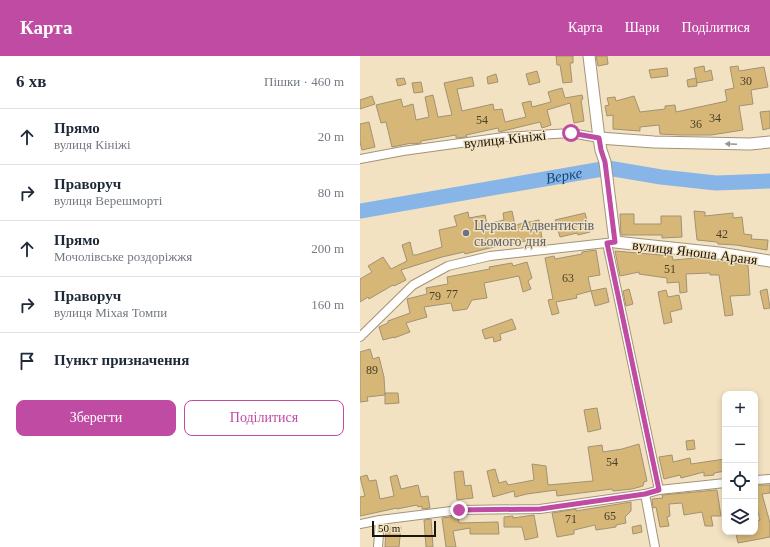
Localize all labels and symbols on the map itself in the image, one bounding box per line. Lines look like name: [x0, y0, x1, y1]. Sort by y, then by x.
house number: 30: [740, 74, 752, 88]
house number: 34: [709, 111, 721, 125]
house number: 54: [476, 113, 488, 127]
house number: 36: [690, 117, 702, 131]
route start: [562, 124, 580, 142]
street label: вулиця Кініжі: [463, 128, 547, 151]
one-way arrow: [725, 140, 737, 147]
water label: Верке: [545, 165, 584, 187]
place label: Церква Адвентистів сьомого дня: [474, 218, 595, 249]
house number: 42: [716, 227, 728, 241]
marker: Церква Адвентистів сьомого дня: [461, 228, 471, 238]
street label: вулиця Яноша Араня: [631, 237, 759, 268]
house number: 51: [664, 262, 676, 276]
house number: 63: [562, 271, 574, 285]
house number: 77: [446, 287, 458, 301]
house number: 79: [429, 289, 441, 303]
house number: 89: [366, 363, 378, 377]
house number: 54: [606, 455, 618, 469]
route end: [450, 501, 468, 519]
house number: 65: [604, 509, 616, 523]
house number: 71: [565, 512, 577, 526]
scale bar: [372, 519, 436, 538]

